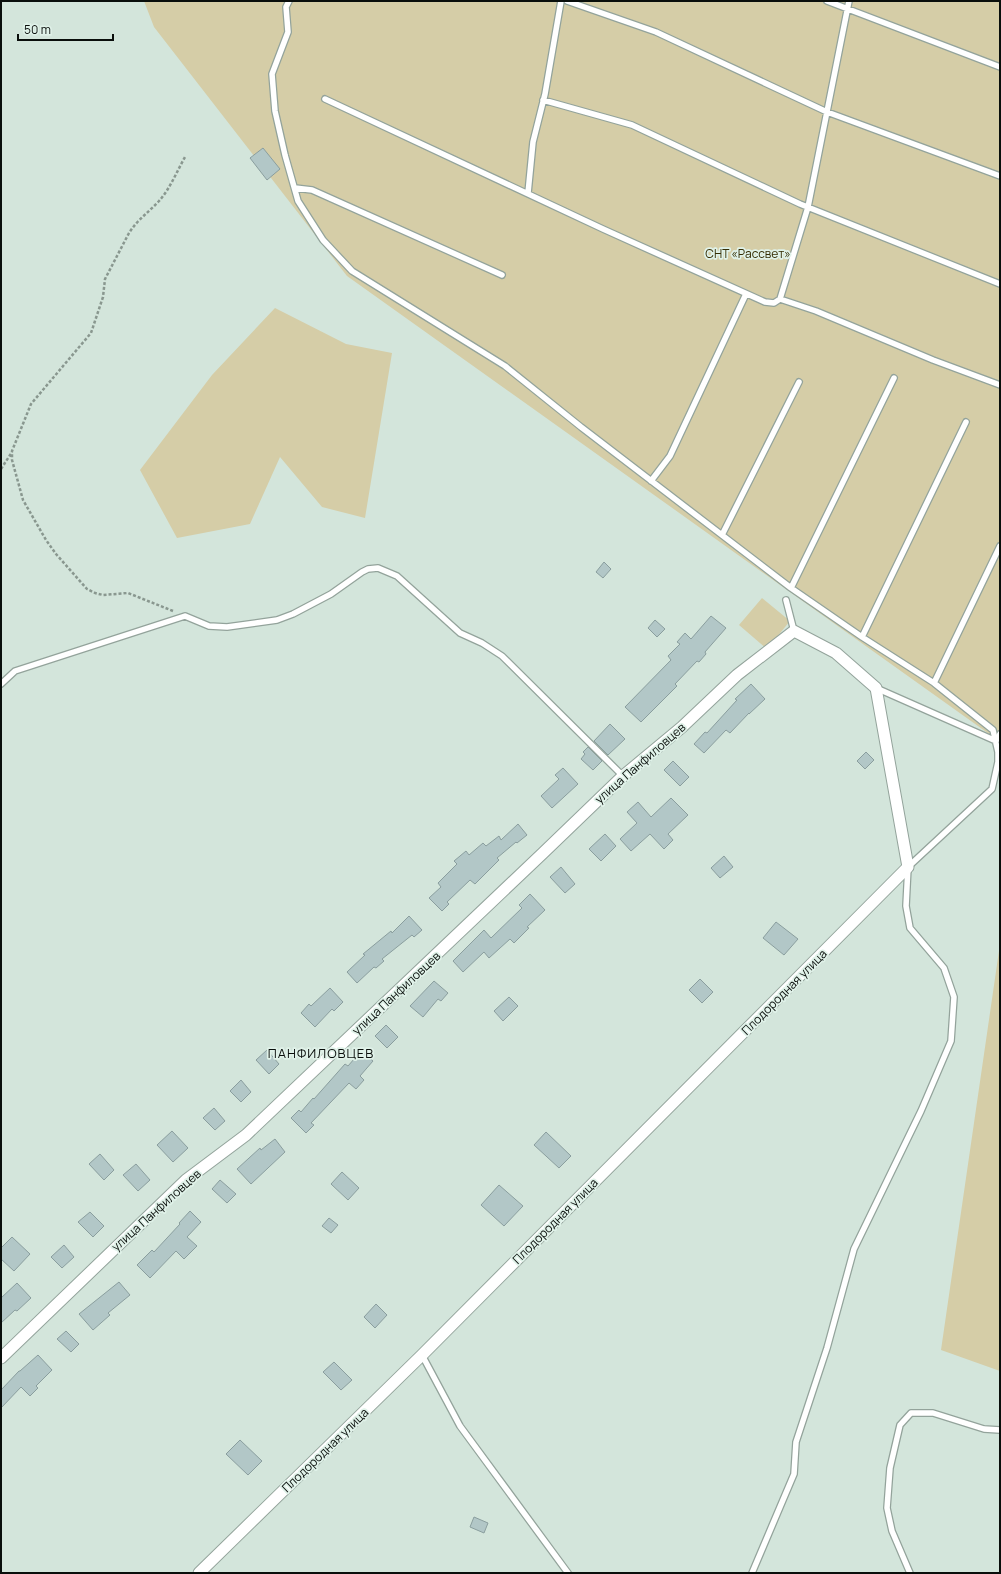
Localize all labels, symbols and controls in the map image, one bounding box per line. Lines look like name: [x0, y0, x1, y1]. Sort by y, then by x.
scale bar: [18, 16, 113, 42]
text: 50 m: [24, 21, 51, 38]
park label: СНТ «Рассвет»: [705, 245, 791, 262]
street label: улица Панфиловцев: [591, 718, 689, 807]
street label: Плодородная улица: [737, 945, 831, 1039]
street label: улица Панфиловцев: [348, 947, 444, 1038]
district label: ПАНФИЛОВЦЕВ: [268, 1044, 374, 1062]
street label: улица Панфиловцев: [108, 1165, 205, 1255]
street label: Плодородная улица: [508, 1174, 602, 1268]
street label: Плодородная улица: [278, 1404, 372, 1496]

